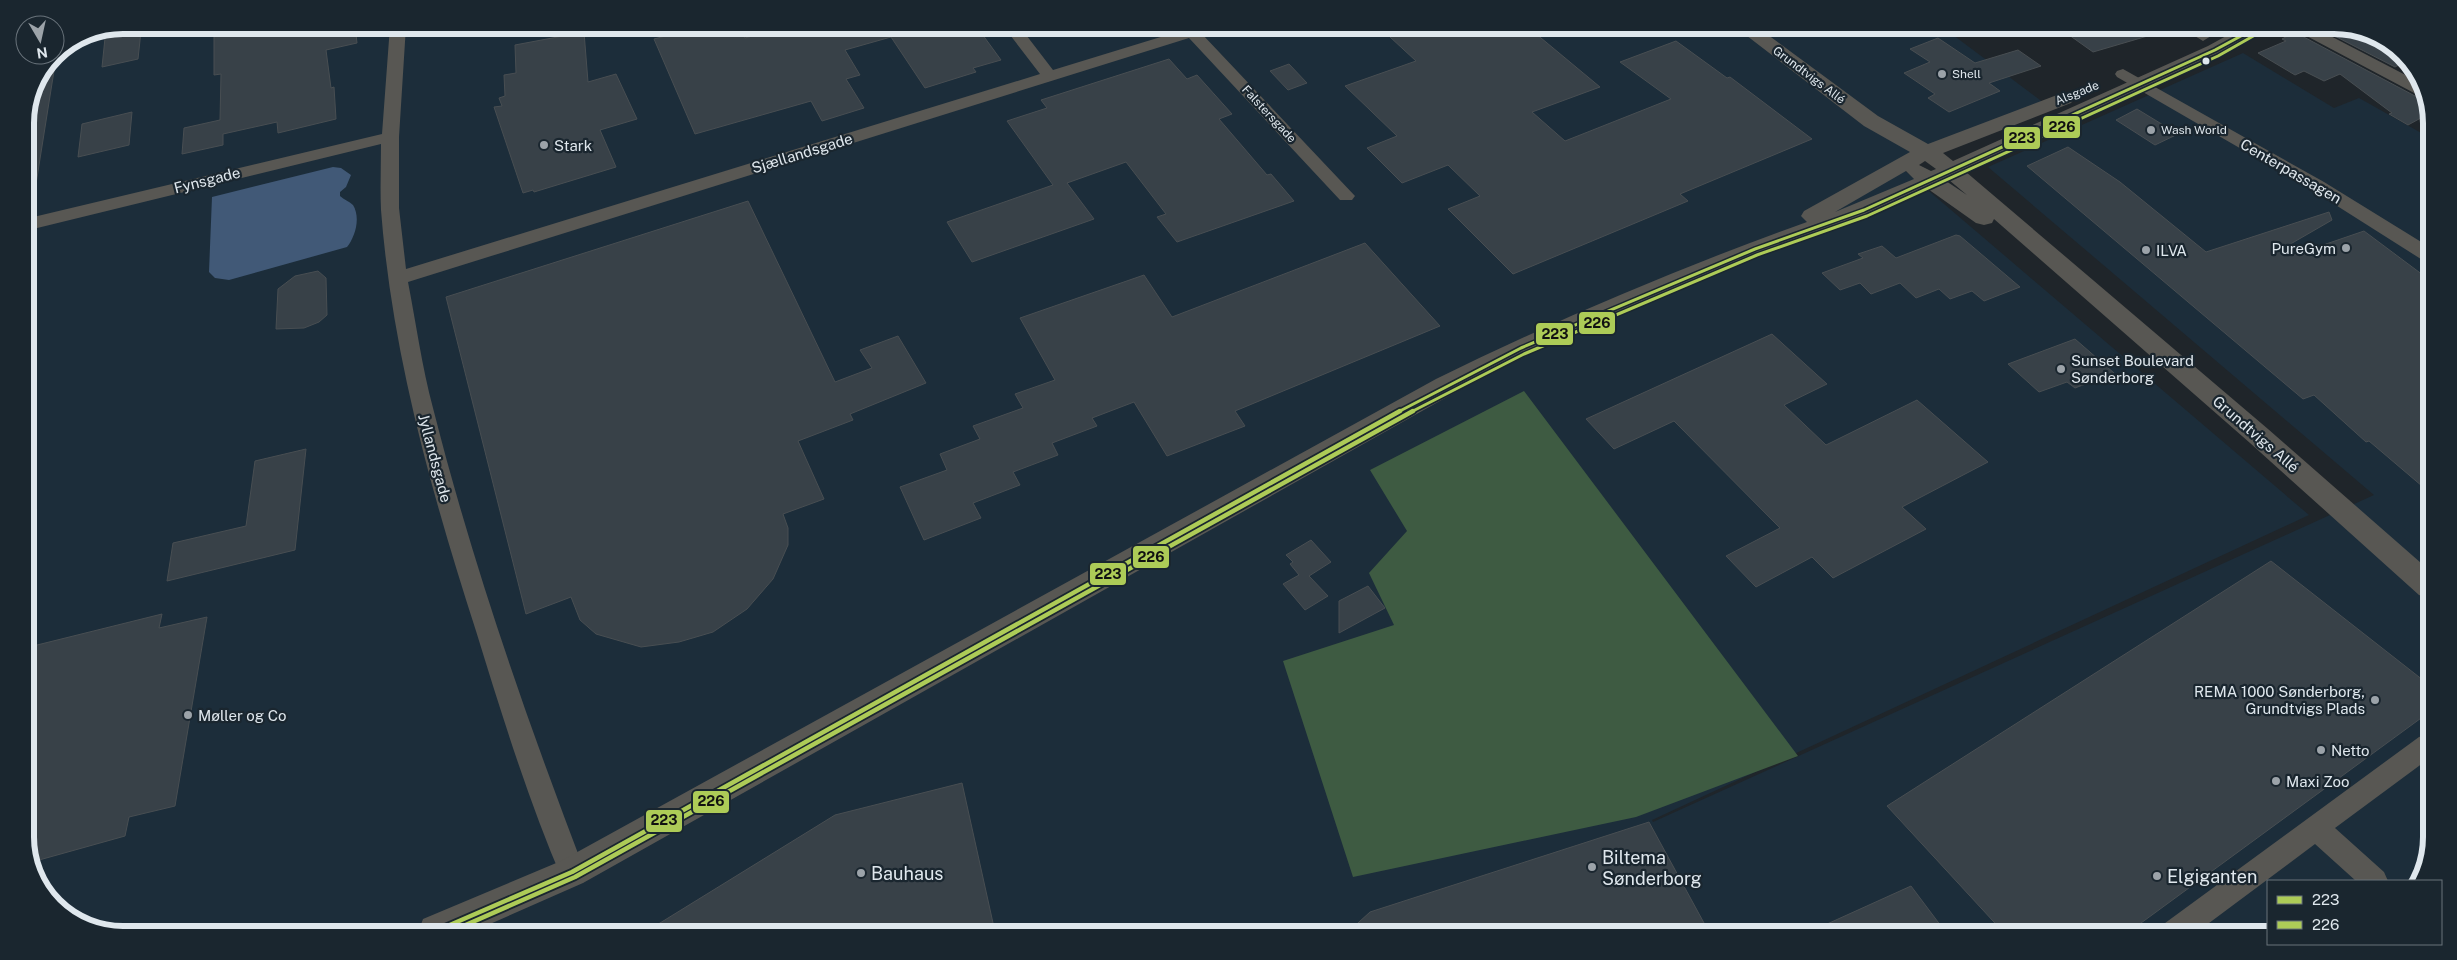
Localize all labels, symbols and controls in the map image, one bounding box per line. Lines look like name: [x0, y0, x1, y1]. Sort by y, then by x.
north arrow: [15, 15, 65, 65]
street label: Grundtvigs Allé: [1770, 43, 1848, 107]
text: N: [35, 44, 49, 62]
unlabelled marker: [2201, 56, 2211, 66]
place label: Shell: [1952, 67, 1981, 81]
marker: Shell: [1936, 68, 1948, 80]
street label: Alsgade: [2053, 78, 2101, 108]
street label: Falstersgade: [1239, 83, 1299, 146]
line badge: 226: [2042, 115, 2081, 139]
text: 226: [2048, 119, 2076, 135]
place label: Wash World: [2161, 123, 2227, 137]
marker: Wash World: [2145, 124, 2157, 136]
line badge: 223: [2003, 126, 2041, 150]
street label: Sjællandsgade: [749, 130, 855, 176]
text: 223: [2008, 130, 2036, 146]
street label: Centerpassagen: [2237, 135, 2345, 207]
place label: Stark: [554, 137, 592, 154]
marker: Stark: [538, 139, 550, 151]
street label: Fynsgade: [172, 164, 242, 196]
place label: PureGym: [2271, 240, 2336, 257]
place label: ILVA: [2156, 242, 2187, 259]
marker: PureGym: [2340, 242, 2352, 254]
marker: ILVA: [2140, 244, 2152, 256]
line badge: 226: [1578, 311, 1616, 335]
text: 226: [1583, 315, 1611, 331]
line badge: 223: [1535, 322, 1574, 346]
text: 223: [1541, 326, 1569, 342]
place label: Sunset Boulevard Sønderborg: [2071, 352, 2194, 386]
marker: Sunset Boulevard Sønderborg: [2055, 363, 2067, 375]
street label: Grundtvigs Allé: [2210, 392, 2302, 476]
street label: Jyllandsgade: [415, 412, 455, 504]
line badge: 226: [1132, 545, 1170, 569]
text: 226: [1137, 549, 1165, 565]
line badge: 223: [1089, 562, 1127, 586]
text: 223: [1094, 566, 1122, 582]
place label: REMA 1000 Sønderborg, Grundtvigs Plads: [2194, 683, 2365, 717]
marker: REMA 1000 Sønderborg, Grundtvigs Plads: [2369, 694, 2381, 706]
place label: Møller og Co: [198, 707, 286, 724]
marker: Møller og Co: [182, 709, 194, 721]
place label: Netto: [2331, 742, 2370, 759]
marker: Netto: [2315, 744, 2327, 756]
place label: Maxi Zoo: [2286, 773, 2349, 790]
marker: Maxi Zoo: [2270, 775, 2282, 787]
line badge: 226: [692, 790, 730, 814]
text: 226: [697, 793, 725, 809]
line badge: 223: [645, 809, 683, 833]
text: 223: [650, 812, 678, 828]
place label: Biltema Sønderborg: [1602, 847, 1702, 889]
marker: Biltema Sønderborg: [1586, 861, 1598, 873]
place label: Bauhaus: [871, 863, 943, 884]
place label: Elgiganten: [2167, 866, 2257, 887]
marker: Bauhaus: [855, 867, 867, 879]
marker: Elgiganten: [2151, 870, 2163, 882]
legend: [2267, 880, 2442, 945]
text: 223: [2312, 891, 2339, 908]
text: 226: [2312, 916, 2339, 933]

